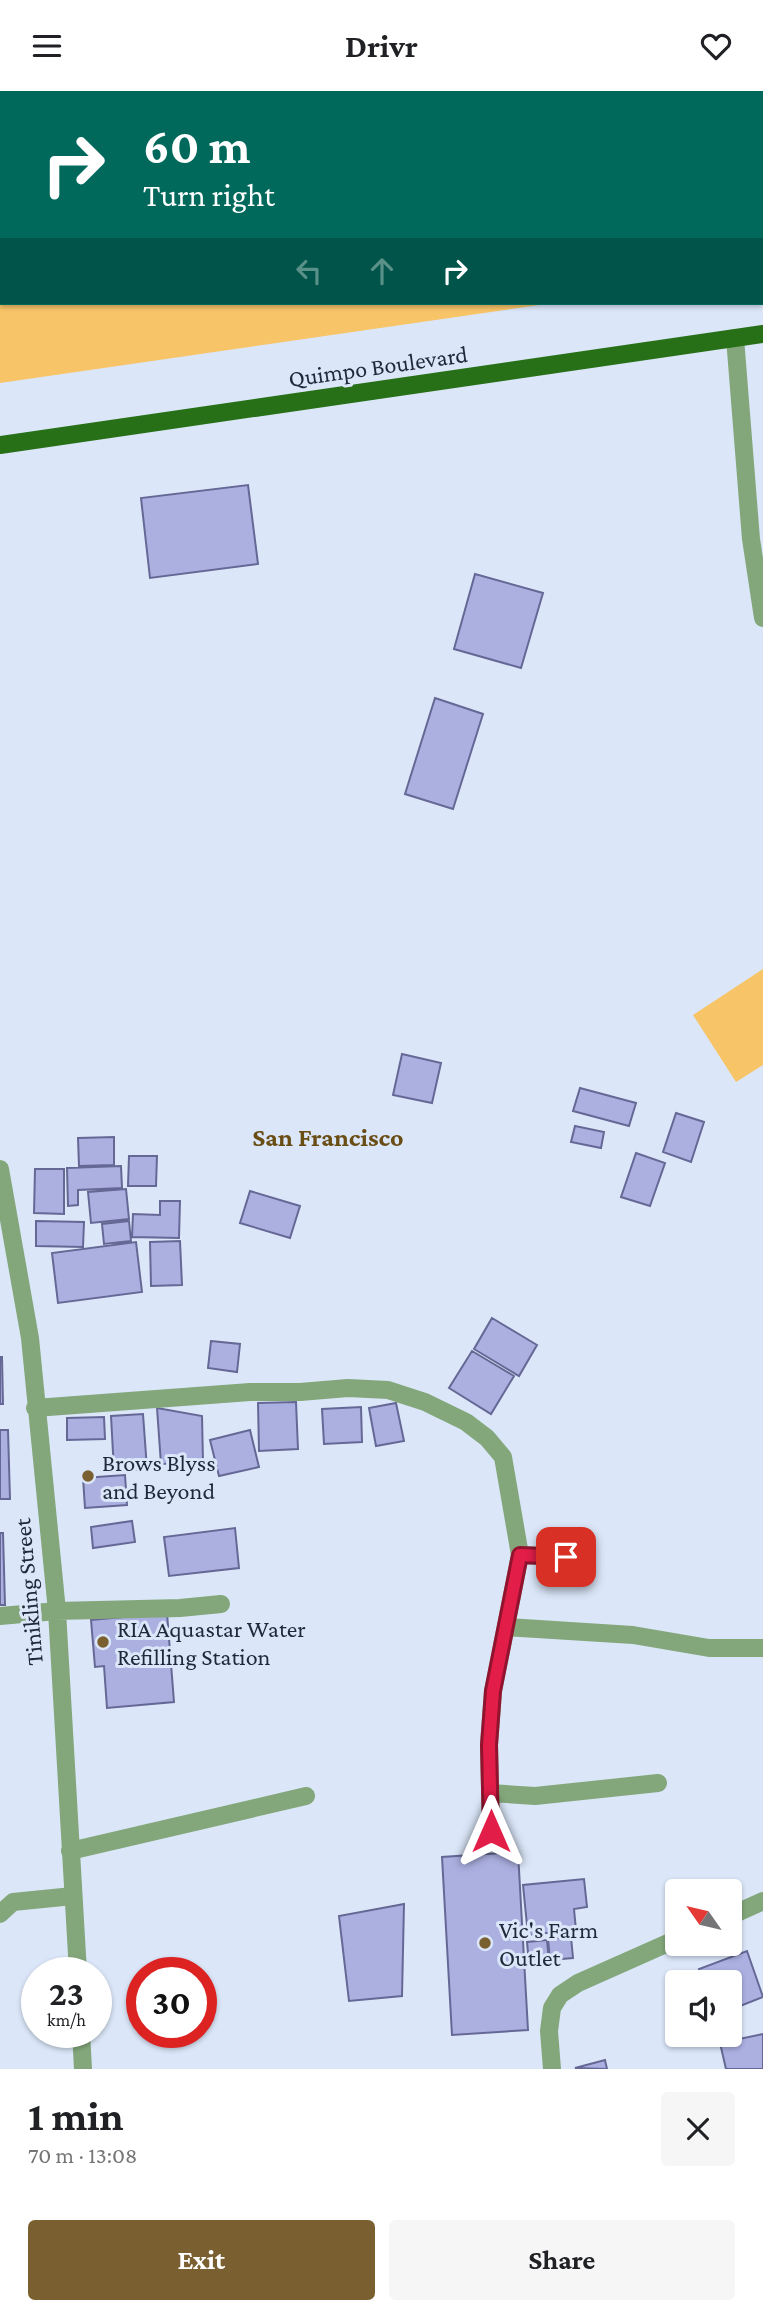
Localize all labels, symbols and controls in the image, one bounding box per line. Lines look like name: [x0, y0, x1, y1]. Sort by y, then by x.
icon: menu: [28, 27, 66, 65]
icon: heart: [697, 27, 735, 65]
text: Drivr: [345, 28, 418, 64]
icon: right: [28, 119, 119, 210]
text: 60 m: [143, 119, 250, 174]
text: Turn right: [143, 177, 275, 213]
icon: left: [290, 252, 328, 290]
icon: ahead: [363, 252, 401, 290]
icon: right: [436, 252, 474, 290]
street label: Quimpo Boulevard: [287, 340, 470, 392]
district label: San Francisco: [252, 1123, 404, 1152]
place label: Brows Blyss and Beyond: [102, 1449, 216, 1504]
marker: Brows Blyss and Beyond: [80, 1468, 96, 1484]
street label: Tinikling Street: [8, 1516, 48, 1667]
pin: [536, 1527, 596, 1587]
icon: arrive: [547, 1538, 585, 1576]
place label: RIA Aquastar Water Refilling Station: [117, 1615, 306, 1670]
marker: RIA Aquastar Water Refilling Station: [95, 1634, 111, 1650]
position arrow: [454, 1794, 528, 1868]
north arrow: [665, 1879, 742, 1957]
map controls: [665, 1879, 742, 2047]
place label: Vic's Farm Outlet: [499, 1916, 598, 1971]
marker: Vic's Farm Outlet: [477, 1935, 493, 1951]
speed limit sign: 30: [126, 1957, 217, 2048]
button: sound: [665, 1970, 742, 2047]
text: 23: [49, 1974, 84, 2013]
text: km/h: [47, 2010, 86, 2030]
text: 1 min: [28, 2092, 124, 2139]
button: close: [661, 2092, 735, 2166]
text: 70 m · 13:08: [28, 2142, 137, 2168]
button: Exit: [28, 2220, 375, 2300]
button: Share: [389, 2220, 735, 2300]

